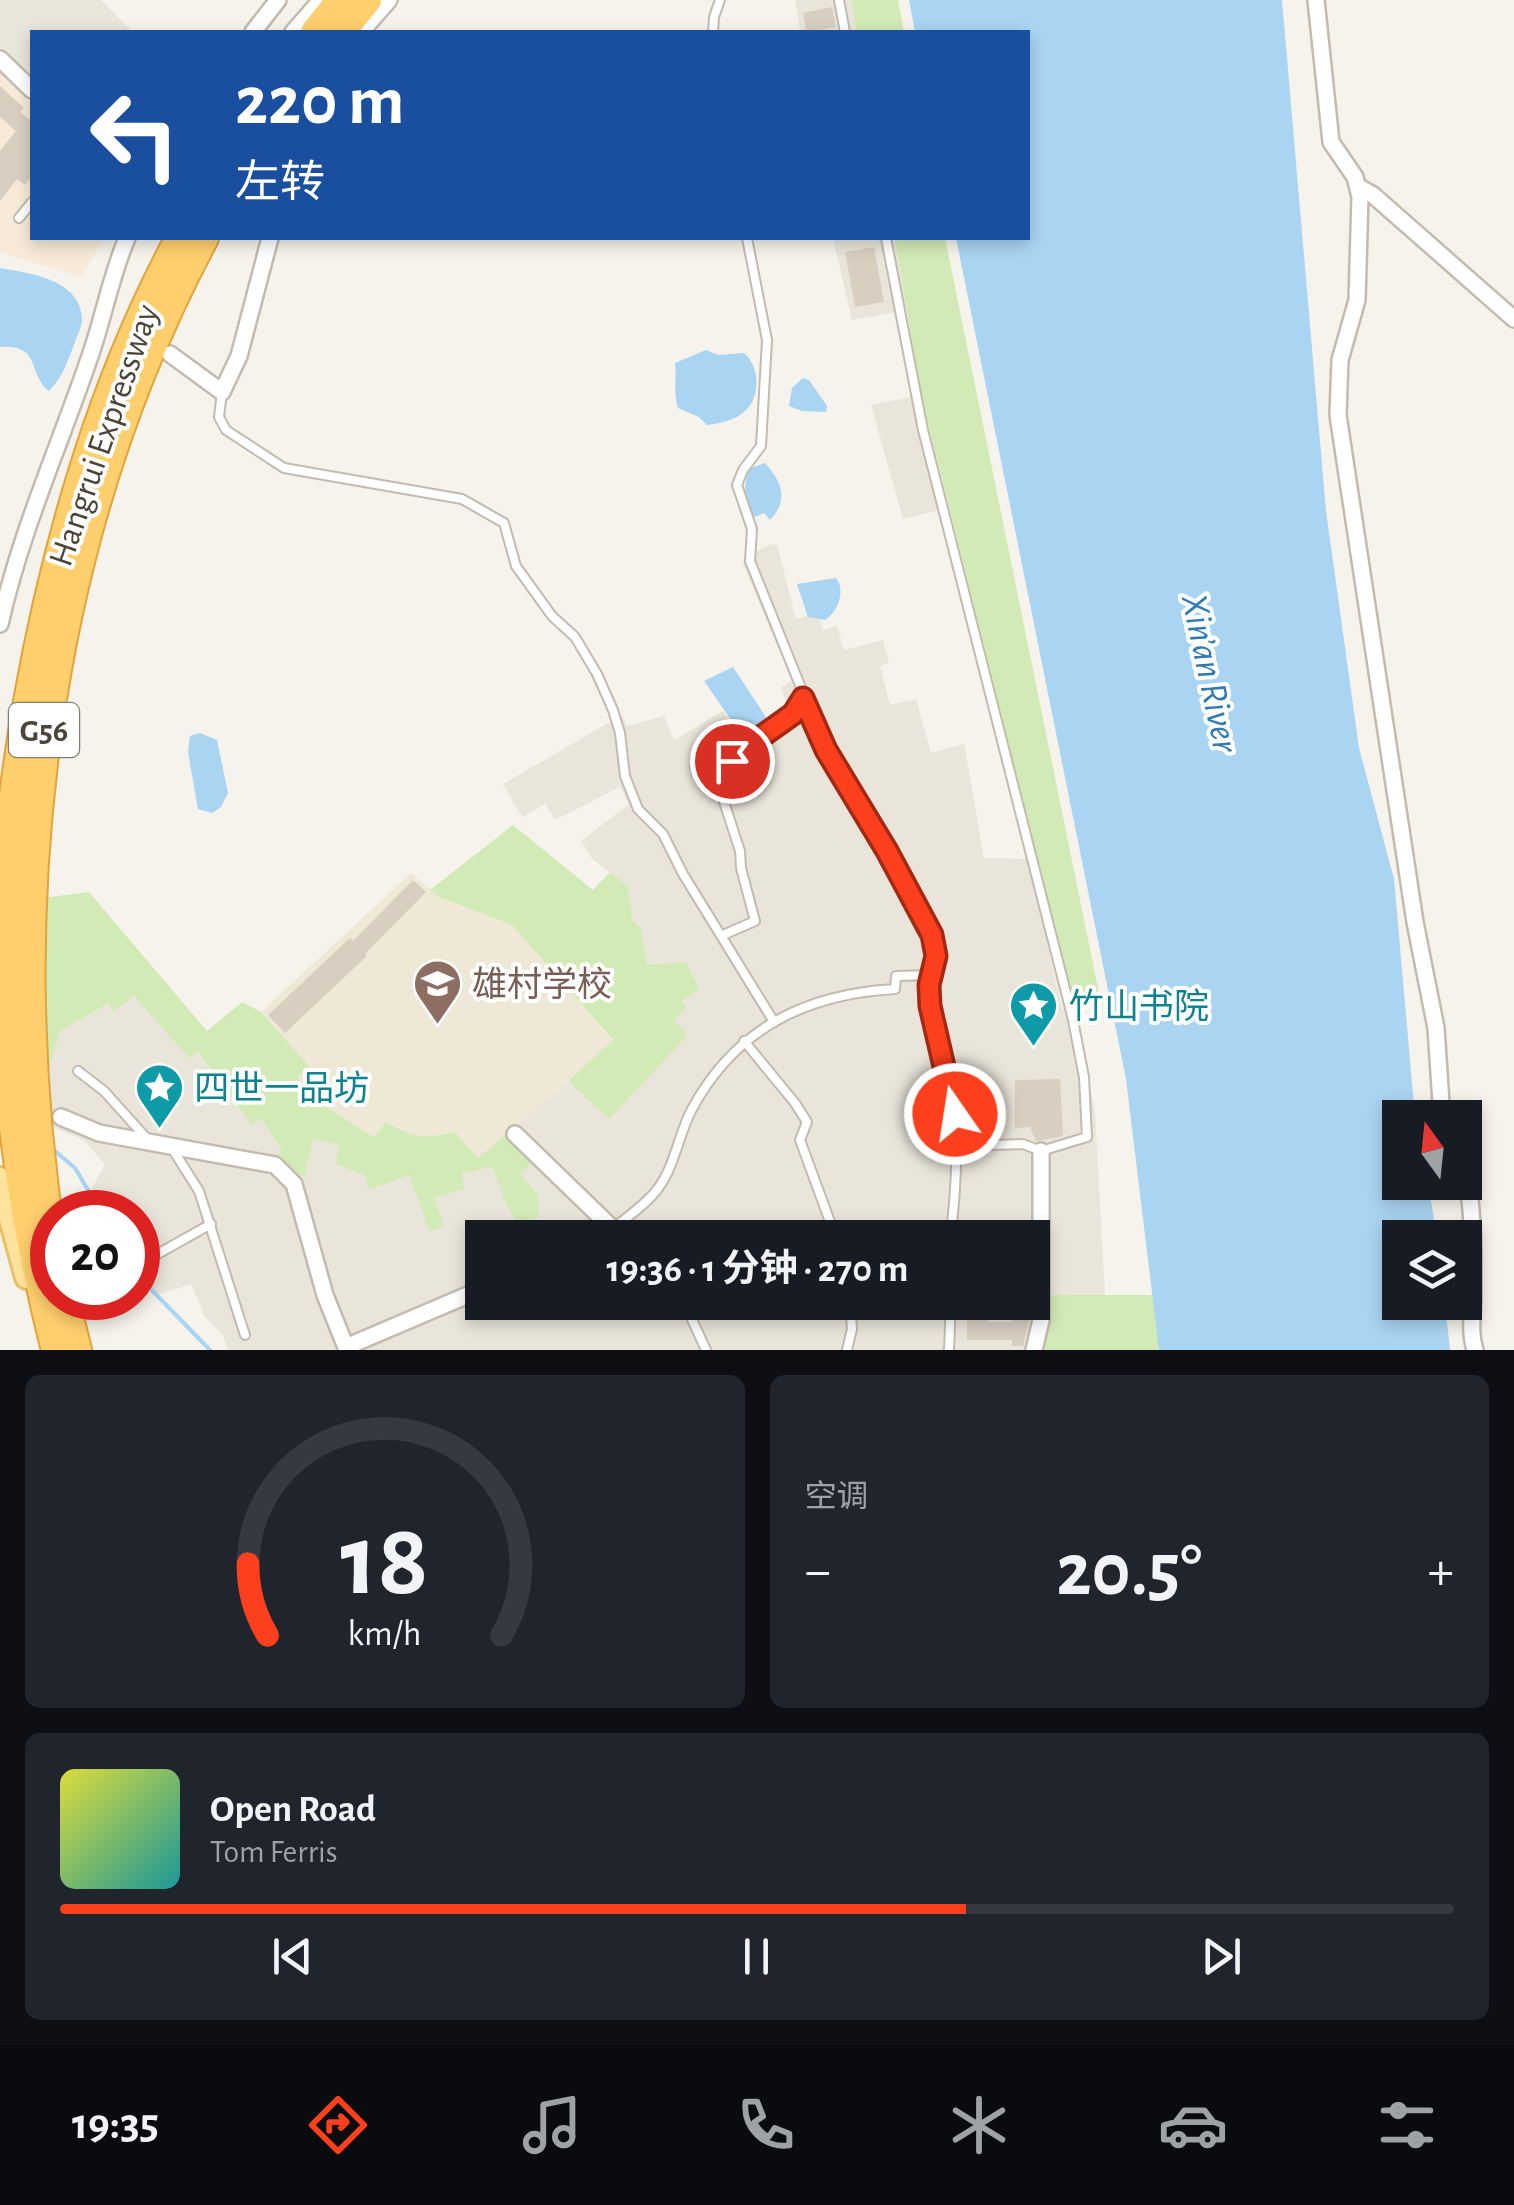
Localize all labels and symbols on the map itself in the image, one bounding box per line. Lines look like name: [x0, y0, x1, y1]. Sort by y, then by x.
street label: Hangrui Expressway: [43, 300, 166, 571]
water label: Xin’an River: [1174, 590, 1245, 757]
road number: G56: [9, 703, 79, 757]
pin: [690, 719, 775, 804]
school or university icon: 雄村学校: [411, 958, 463, 1026]
place label: 雄村学校: [472, 966, 612, 1003]
place icon: 竹山书院: [1008, 980, 1060, 1048]
place label: 竹山书院: [1069, 988, 1209, 1025]
place icon: 四世一品坊: [133, 1062, 185, 1130]
position arrow: [903, 1062, 1007, 1166]
place label: 四世一品坊: [194, 1070, 369, 1107]
north arrow: [1382, 1100, 1482, 1200]
speed limit sign: 20: [30, 1190, 160, 1320]

